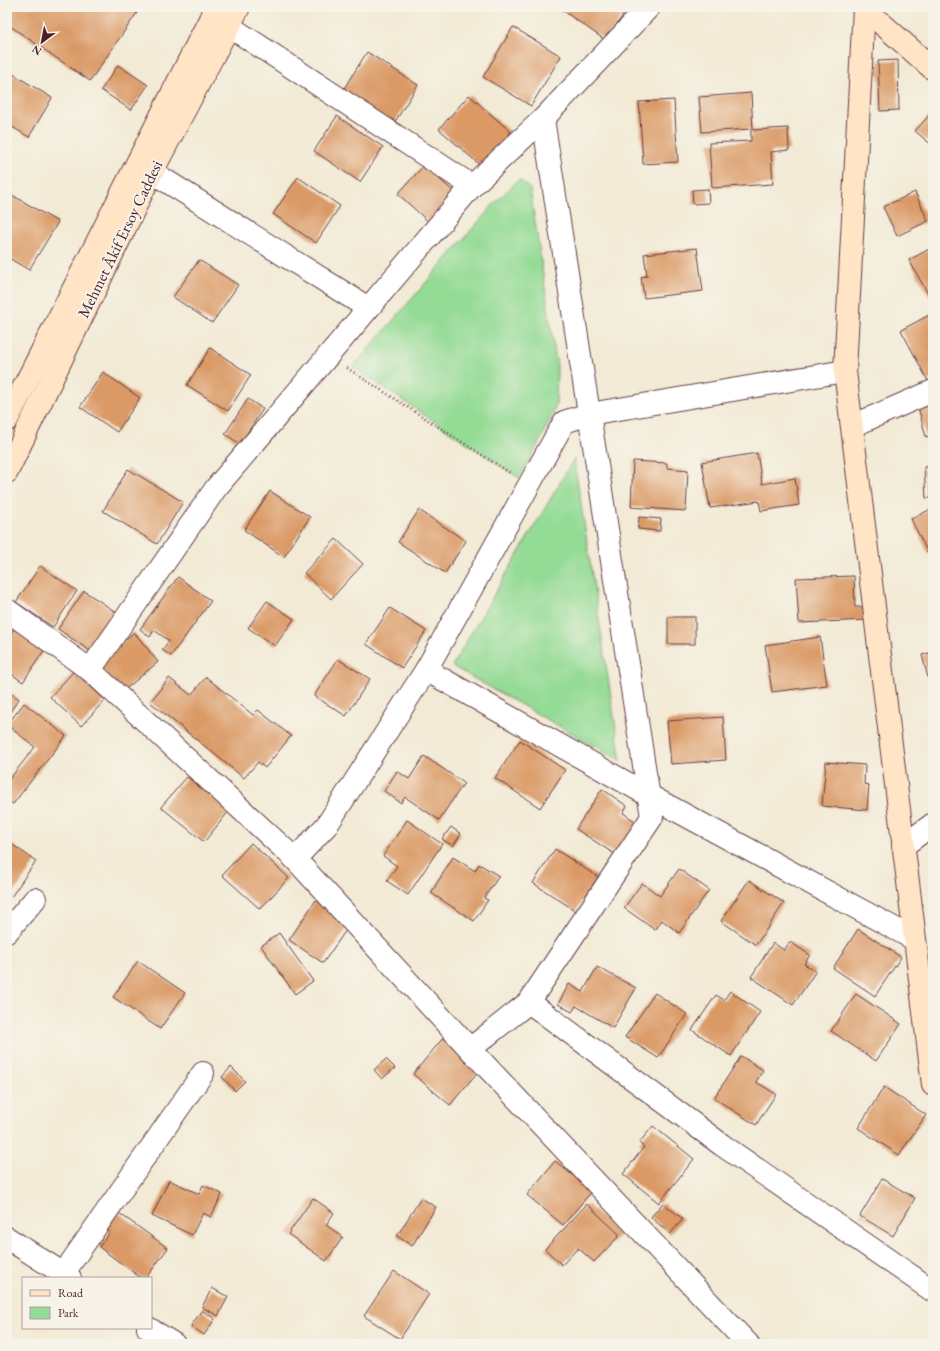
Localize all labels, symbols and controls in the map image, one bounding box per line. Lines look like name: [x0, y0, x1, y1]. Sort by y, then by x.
north arrow: [22, 22, 62, 62]
text: N: [29, 42, 44, 59]
street label: Mehmet Âkif Ersoy Caddesi: [73, 157, 167, 321]
legend: [22, 1277, 152, 1329]
text: Road: [58, 1285, 84, 1301]
text: Park: [58, 1305, 79, 1321]

